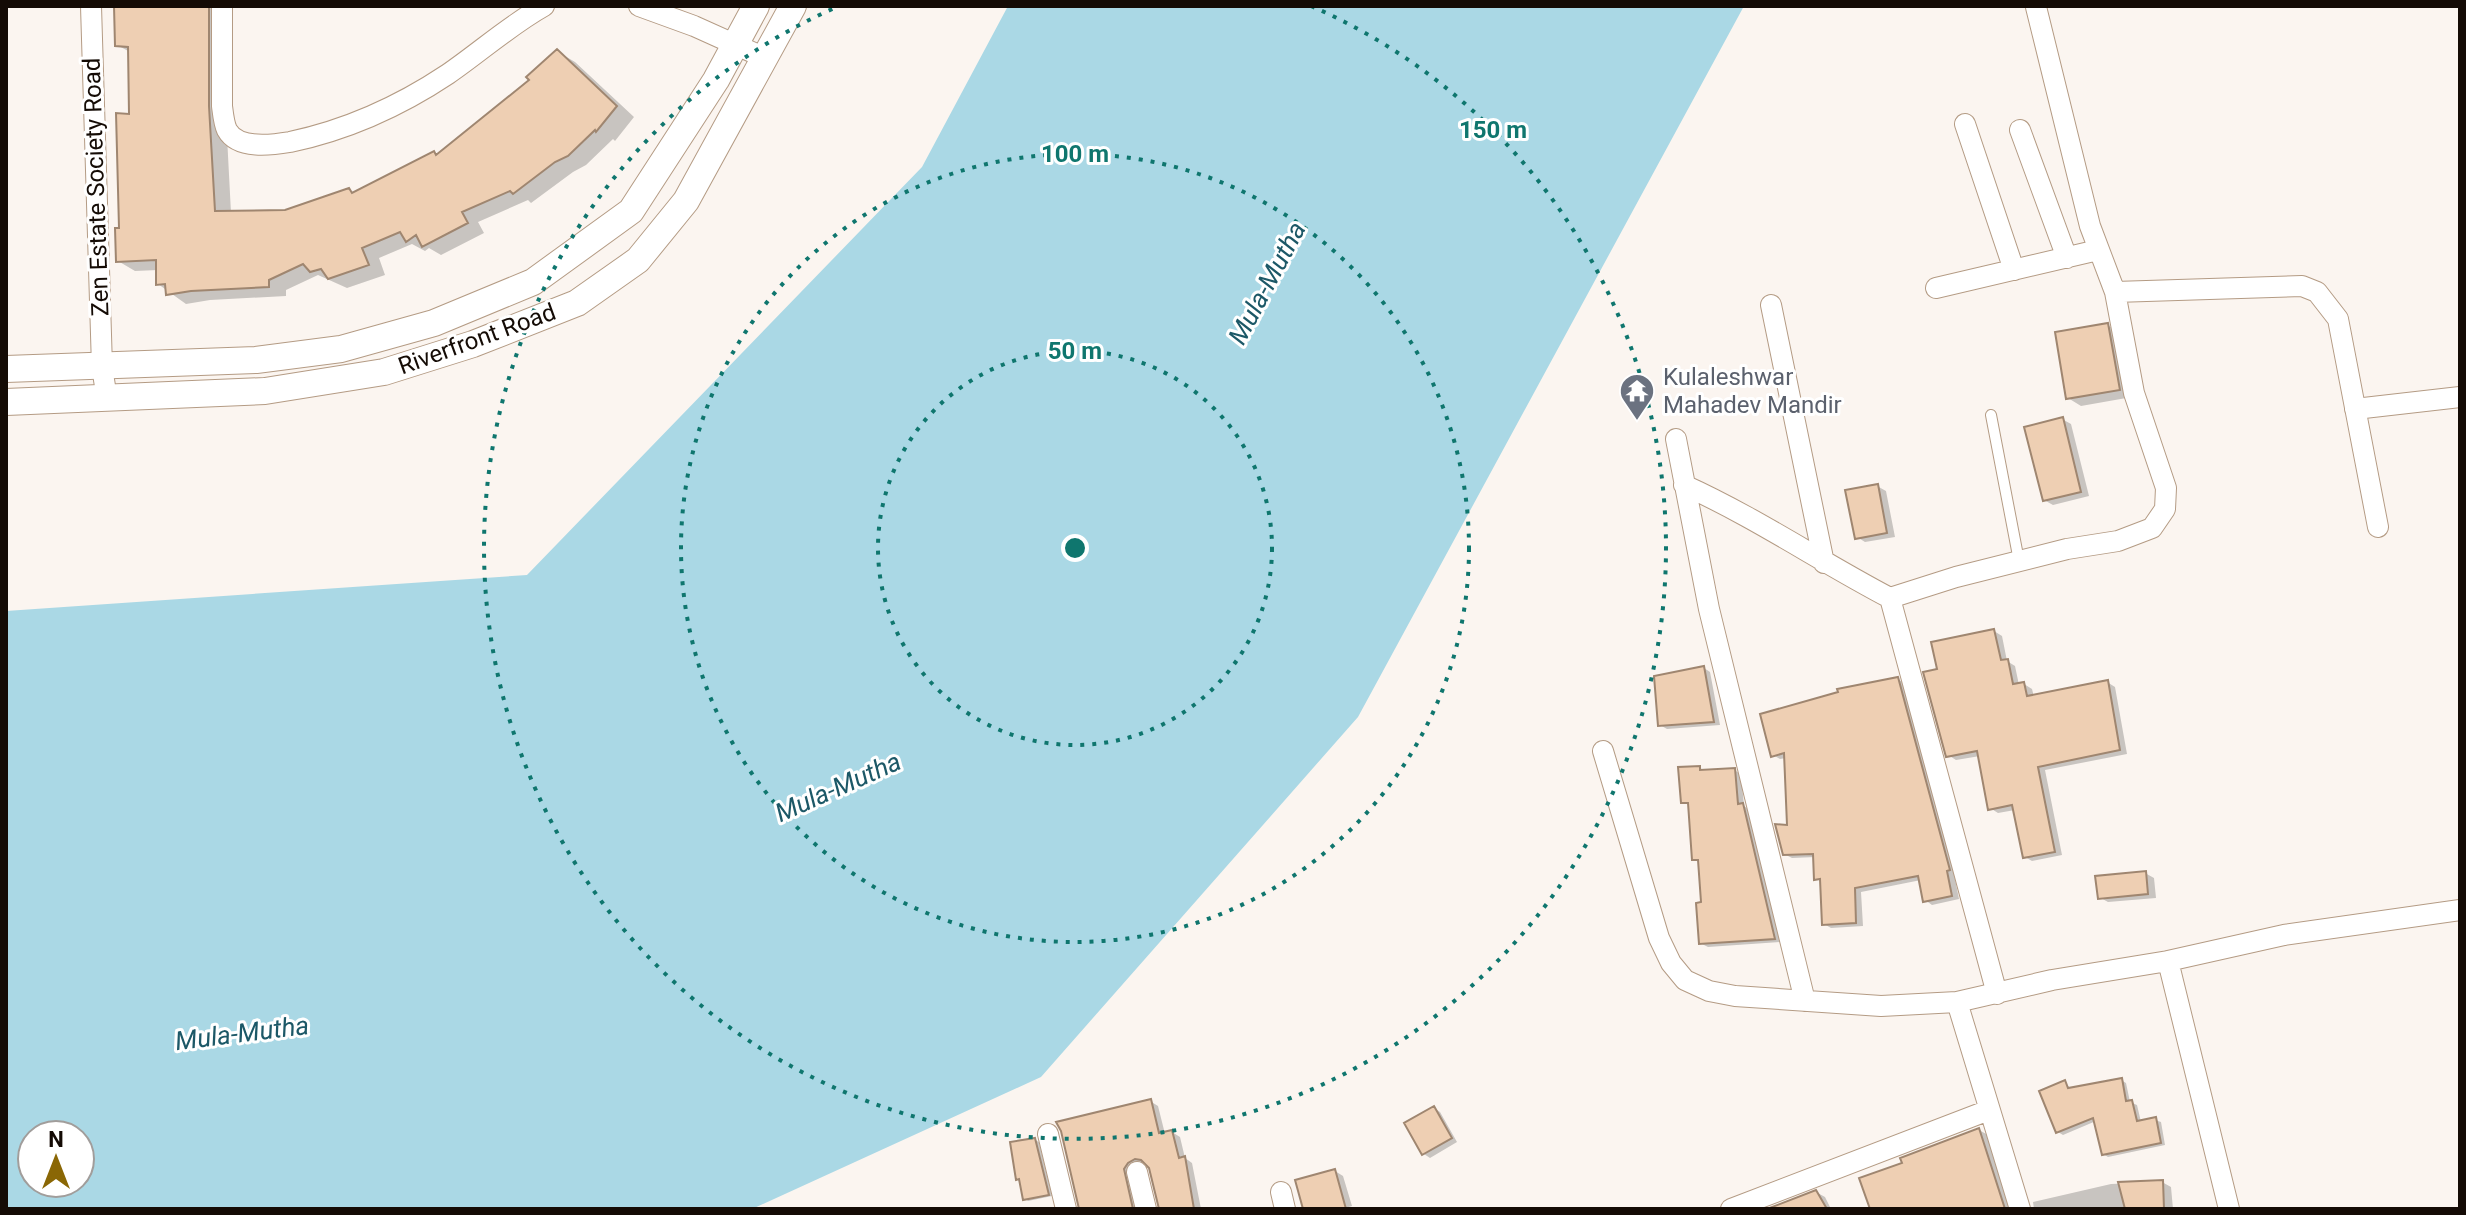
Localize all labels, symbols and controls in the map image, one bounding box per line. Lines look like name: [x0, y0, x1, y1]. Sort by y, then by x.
street label: Zen Estate Society Road: [77, 57, 115, 317]
text: 150 m: [1459, 116, 1527, 144]
text: 100 m: [1041, 140, 1109, 168]
water label: Mula-Mutha: [1222, 217, 1312, 349]
street label: Riverfront Road: [395, 298, 559, 380]
text: 50 m: [1048, 337, 1102, 365]
place label: Kulaleshwar Mahadev Mandir: [1663, 363, 1842, 419]
temple icon: Kulaleshwar Mahadev Mandir: [1618, 372, 1656, 422]
centre of rings: [1061, 534, 1089, 562]
water label: Mula-Mutha: [770, 746, 906, 828]
water label: Mula-Mutha: [173, 1010, 311, 1056]
north arrow: [16, 1119, 96, 1199]
text: N: [48, 1127, 64, 1152]

